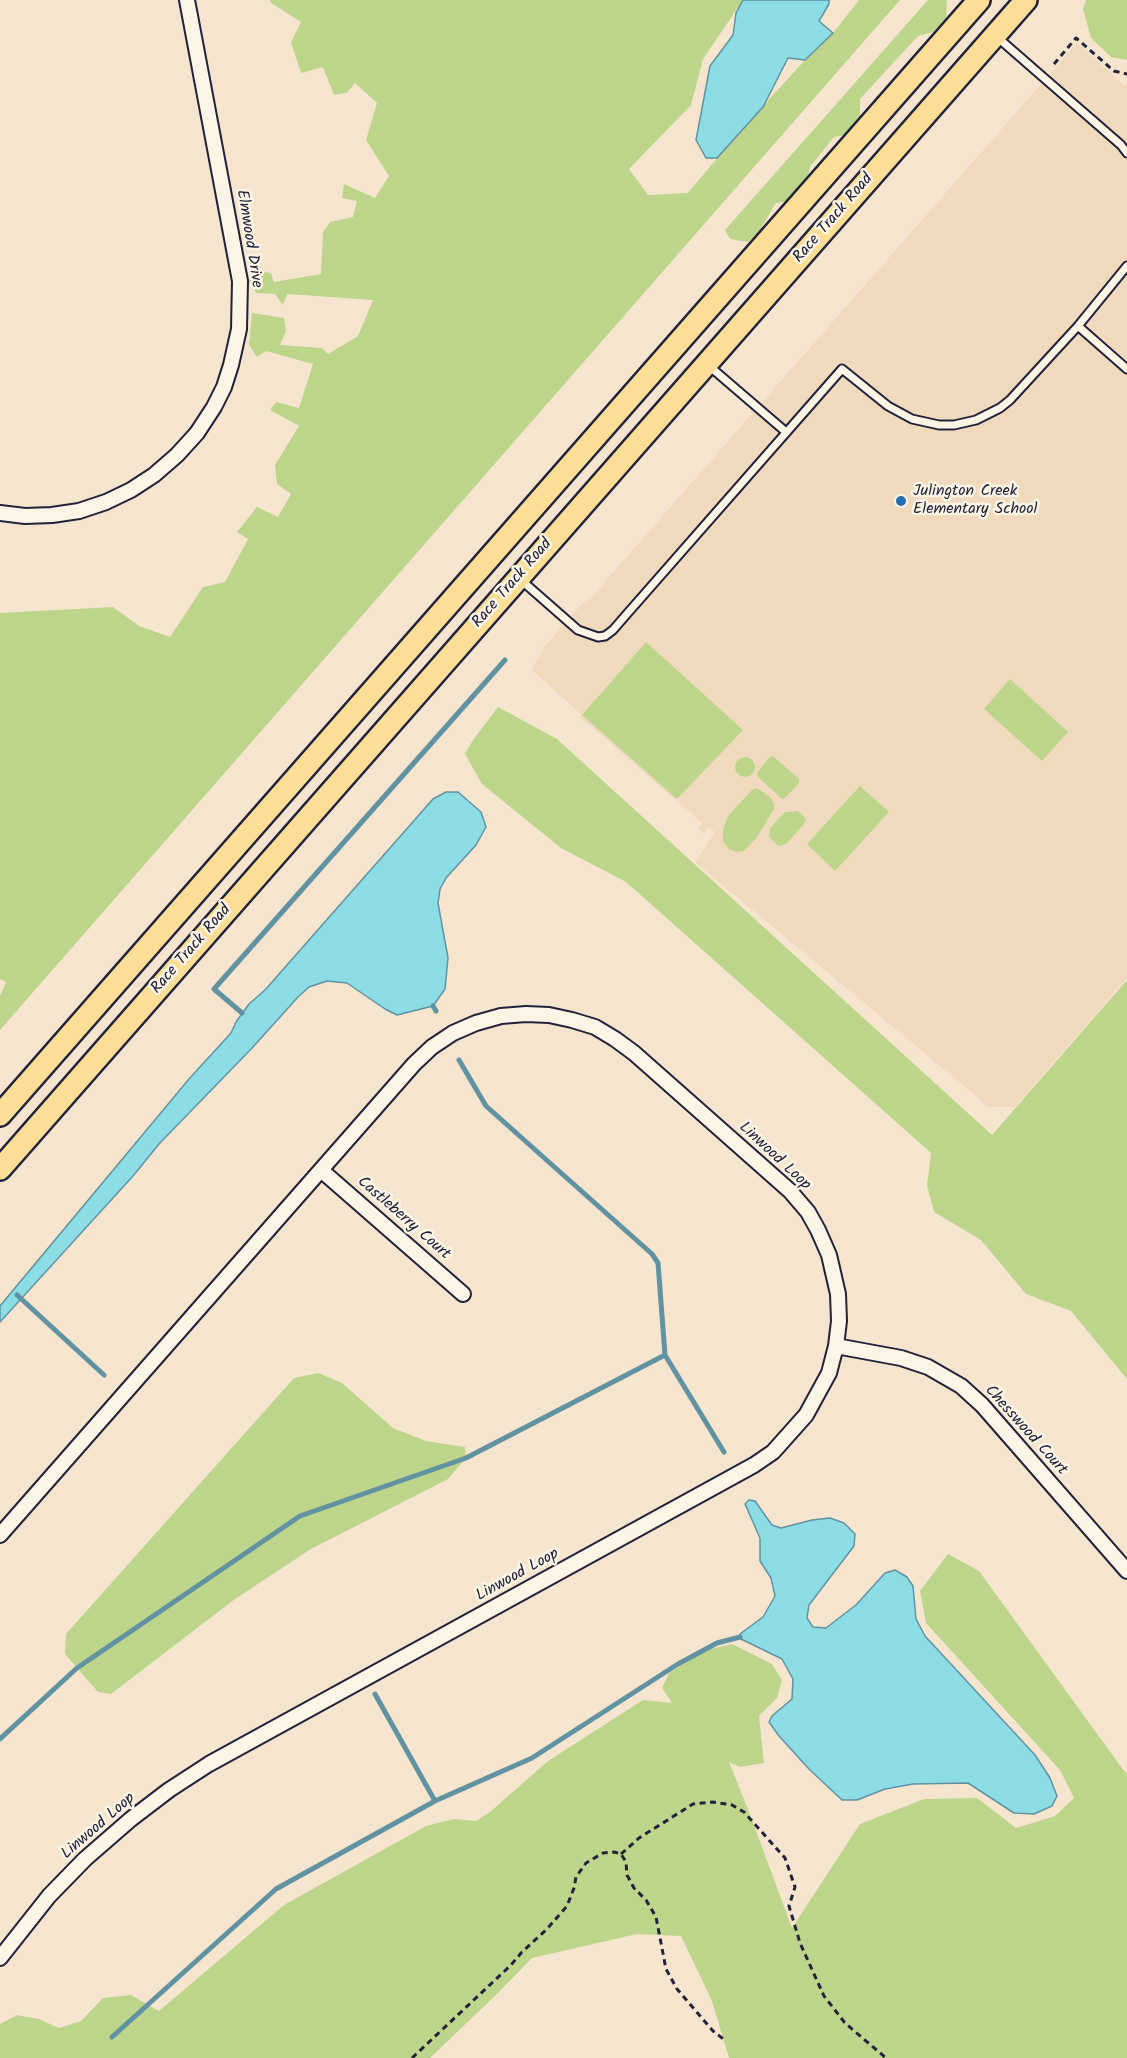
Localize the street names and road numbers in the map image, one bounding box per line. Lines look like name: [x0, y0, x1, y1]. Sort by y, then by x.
street label: Race Track Road: [790, 170, 878, 268]
street label: Elmwood Drive: [231, 189, 265, 289]
street label: Race Track Road: [469, 535, 557, 633]
street label: Race Track Road: [148, 901, 236, 999]
street label: Linwood Loop: [734, 1119, 814, 1195]
street label: Castleberry Court: [352, 1173, 454, 1265]
street label: Chesswood Court: [980, 1382, 1070, 1480]
street label: Linwood Loop: [473, 1545, 563, 1607]
street label: Linwood Loop: [58, 1790, 140, 1864]

